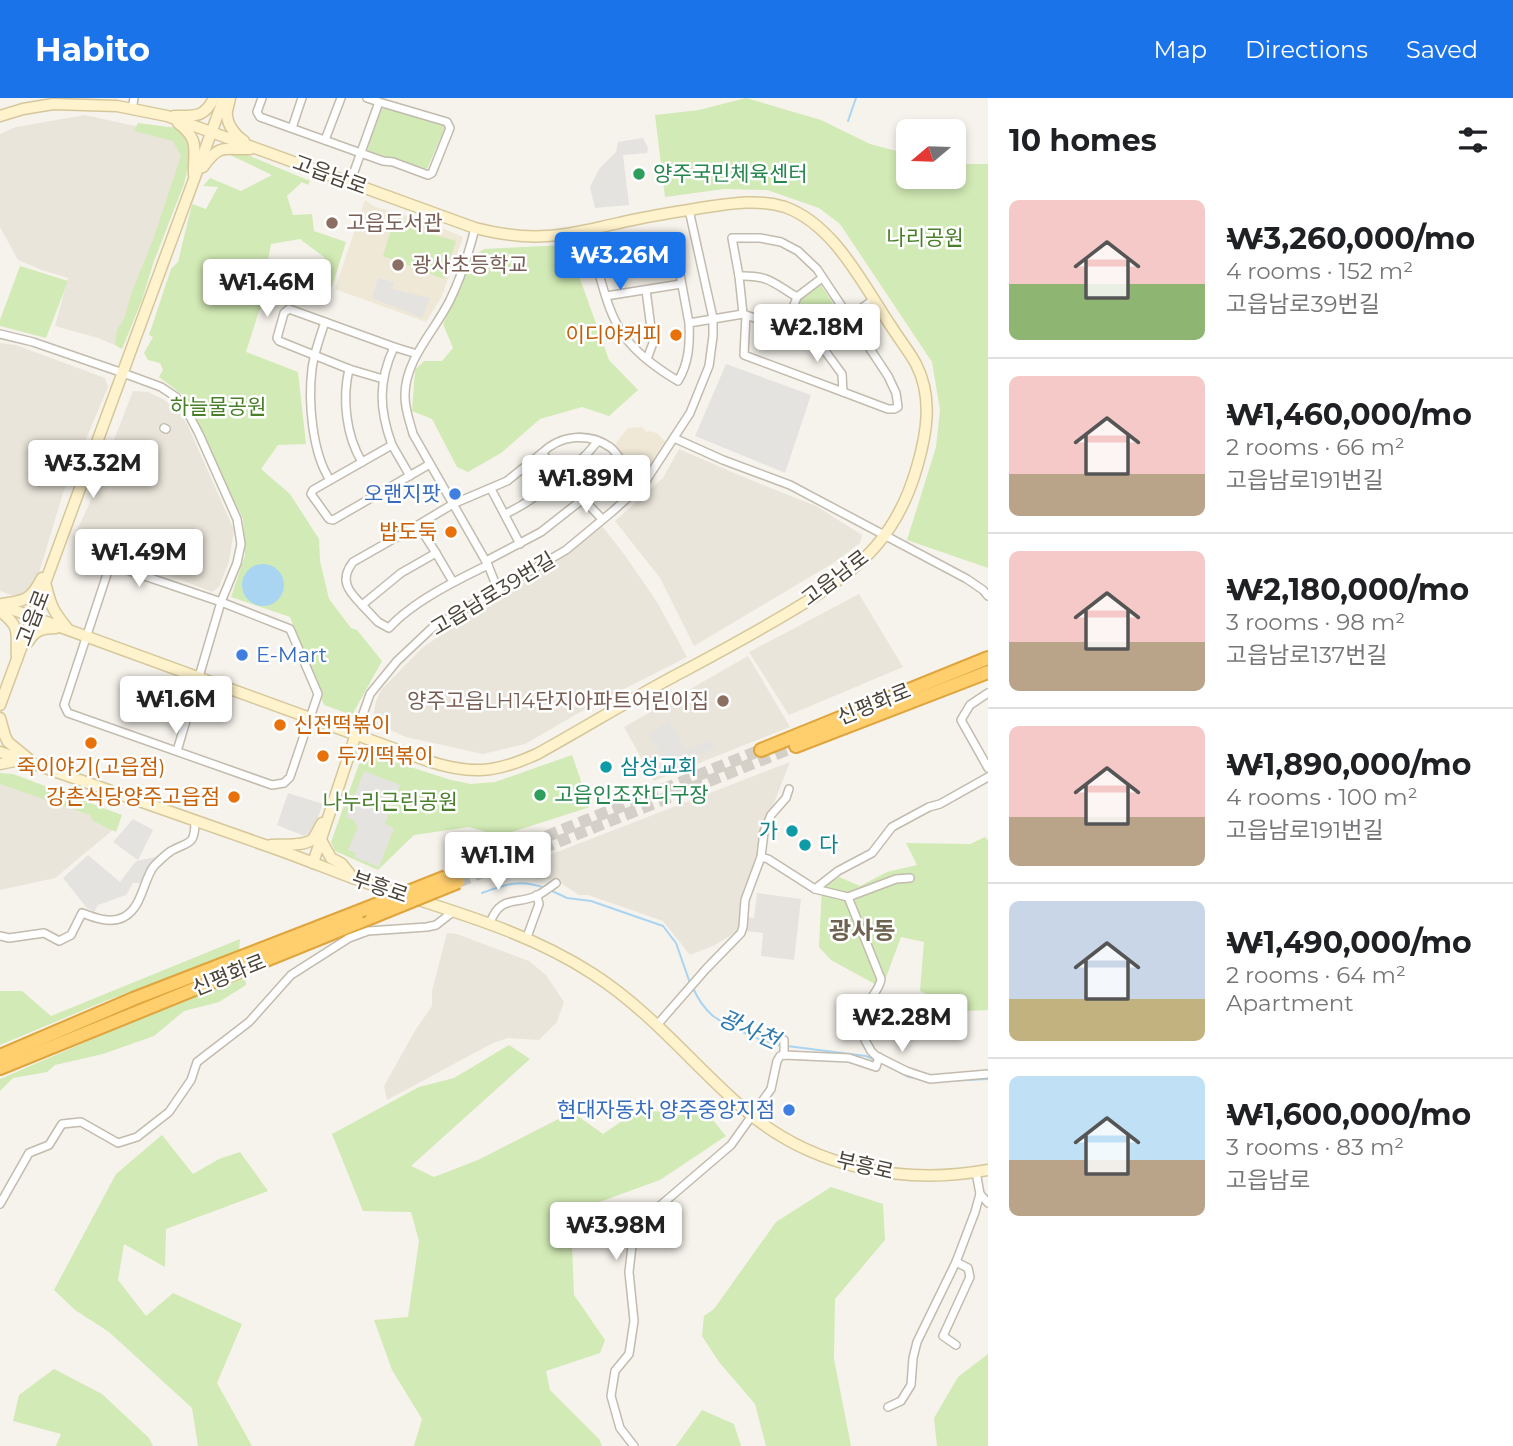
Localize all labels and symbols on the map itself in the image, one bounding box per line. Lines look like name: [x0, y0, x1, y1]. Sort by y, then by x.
north arrow: [896, 119, 966, 189]
street label: 고읍남로: [290, 150, 371, 199]
place label: 양주국민체육센터: [653, 161, 808, 186]
marker: 양주국민체육센터: [631, 166, 647, 182]
place label: 고읍도서관: [346, 210, 443, 235]
marker: 고읍도서관: [324, 215, 340, 231]
park label: 나리공원: [886, 225, 964, 250]
pin: ₩3.26M: [563, 232, 677, 292]
place label: 광사초등학교: [412, 252, 528, 277]
marker: 광사초등학교: [390, 257, 406, 273]
pin: ₩1.46M: [210, 260, 324, 319]
pin: ₩2.18M: [760, 304, 874, 364]
place label: 이디야커피: [565, 322, 662, 347]
marker: 이디야커피: [668, 327, 684, 343]
park label: 하늘물공원: [170, 394, 266, 419]
pin: ₩3.32M: [36, 440, 150, 500]
pin: ₩1.89M: [529, 456, 643, 515]
place label: 오랜지팟: [364, 481, 441, 506]
marker: 오랜지팟: [447, 486, 463, 502]
place label: 밥도둑: [379, 519, 437, 544]
marker: 밥도둑: [443, 524, 459, 540]
pin: ₩1.49M: [82, 530, 196, 589]
street label: 고읍남로: [796, 544, 873, 611]
street label: 고읍남로39번길: [426, 547, 559, 640]
street label: 고읍로: [10, 586, 55, 649]
place label: E-Mart: [256, 642, 327, 667]
marker: E-Mart: [234, 647, 250, 663]
pin: ₩1.6M: [127, 676, 225, 736]
street label: 신평화로: [833, 677, 914, 730]
place label: 양주고읍LH14단지아파트어린이집: [407, 688, 709, 713]
marker: 양주고읍LH14단지아파트어린이집: [715, 693, 731, 709]
place label: 신전떡볶이: [294, 712, 391, 737]
marker: 신전떡볶이: [272, 717, 288, 733]
marker: 죽이야기(고읍점): [83, 735, 99, 751]
place label: 두끼떡볶이: [337, 743, 434, 768]
marker: 두끼떡볶이: [315, 748, 331, 764]
place label: 죽이야기(고읍점): [16, 754, 166, 779]
place label: 삼성교회: [620, 754, 697, 779]
marker: 삼성교회: [598, 759, 614, 775]
place label: 고읍인조잔디구장: [554, 782, 709, 807]
place label: 강촌식당양주고읍점: [46, 784, 220, 809]
marker: 고읍인조잔디구장: [532, 787, 548, 803]
marker: 강촌식당양주고읍점: [226, 789, 242, 805]
park label: 나누리근린공원: [322, 789, 458, 814]
place label: 가: [759, 818, 778, 843]
marker: 가: [784, 823, 800, 839]
pin: ₩1.1M: [449, 832, 547, 892]
place label: 다: [819, 832, 838, 857]
marker: 다: [797, 837, 813, 853]
street label: 부흥로: [349, 865, 412, 908]
district label: 광사동: [829, 916, 895, 945]
street label: 신평화로: [188, 948, 269, 1001]
pin: ₩2.28M: [845, 995, 959, 1054]
water label: 광사천: [714, 1003, 786, 1056]
place label: 현대자동차 양주중앙지점: [557, 1097, 775, 1122]
marker: 현대자동차 양주중앙지점: [781, 1102, 797, 1118]
street label: 부흥로: [834, 1147, 896, 1184]
pin: ₩3.98M: [559, 1202, 673, 1262]

